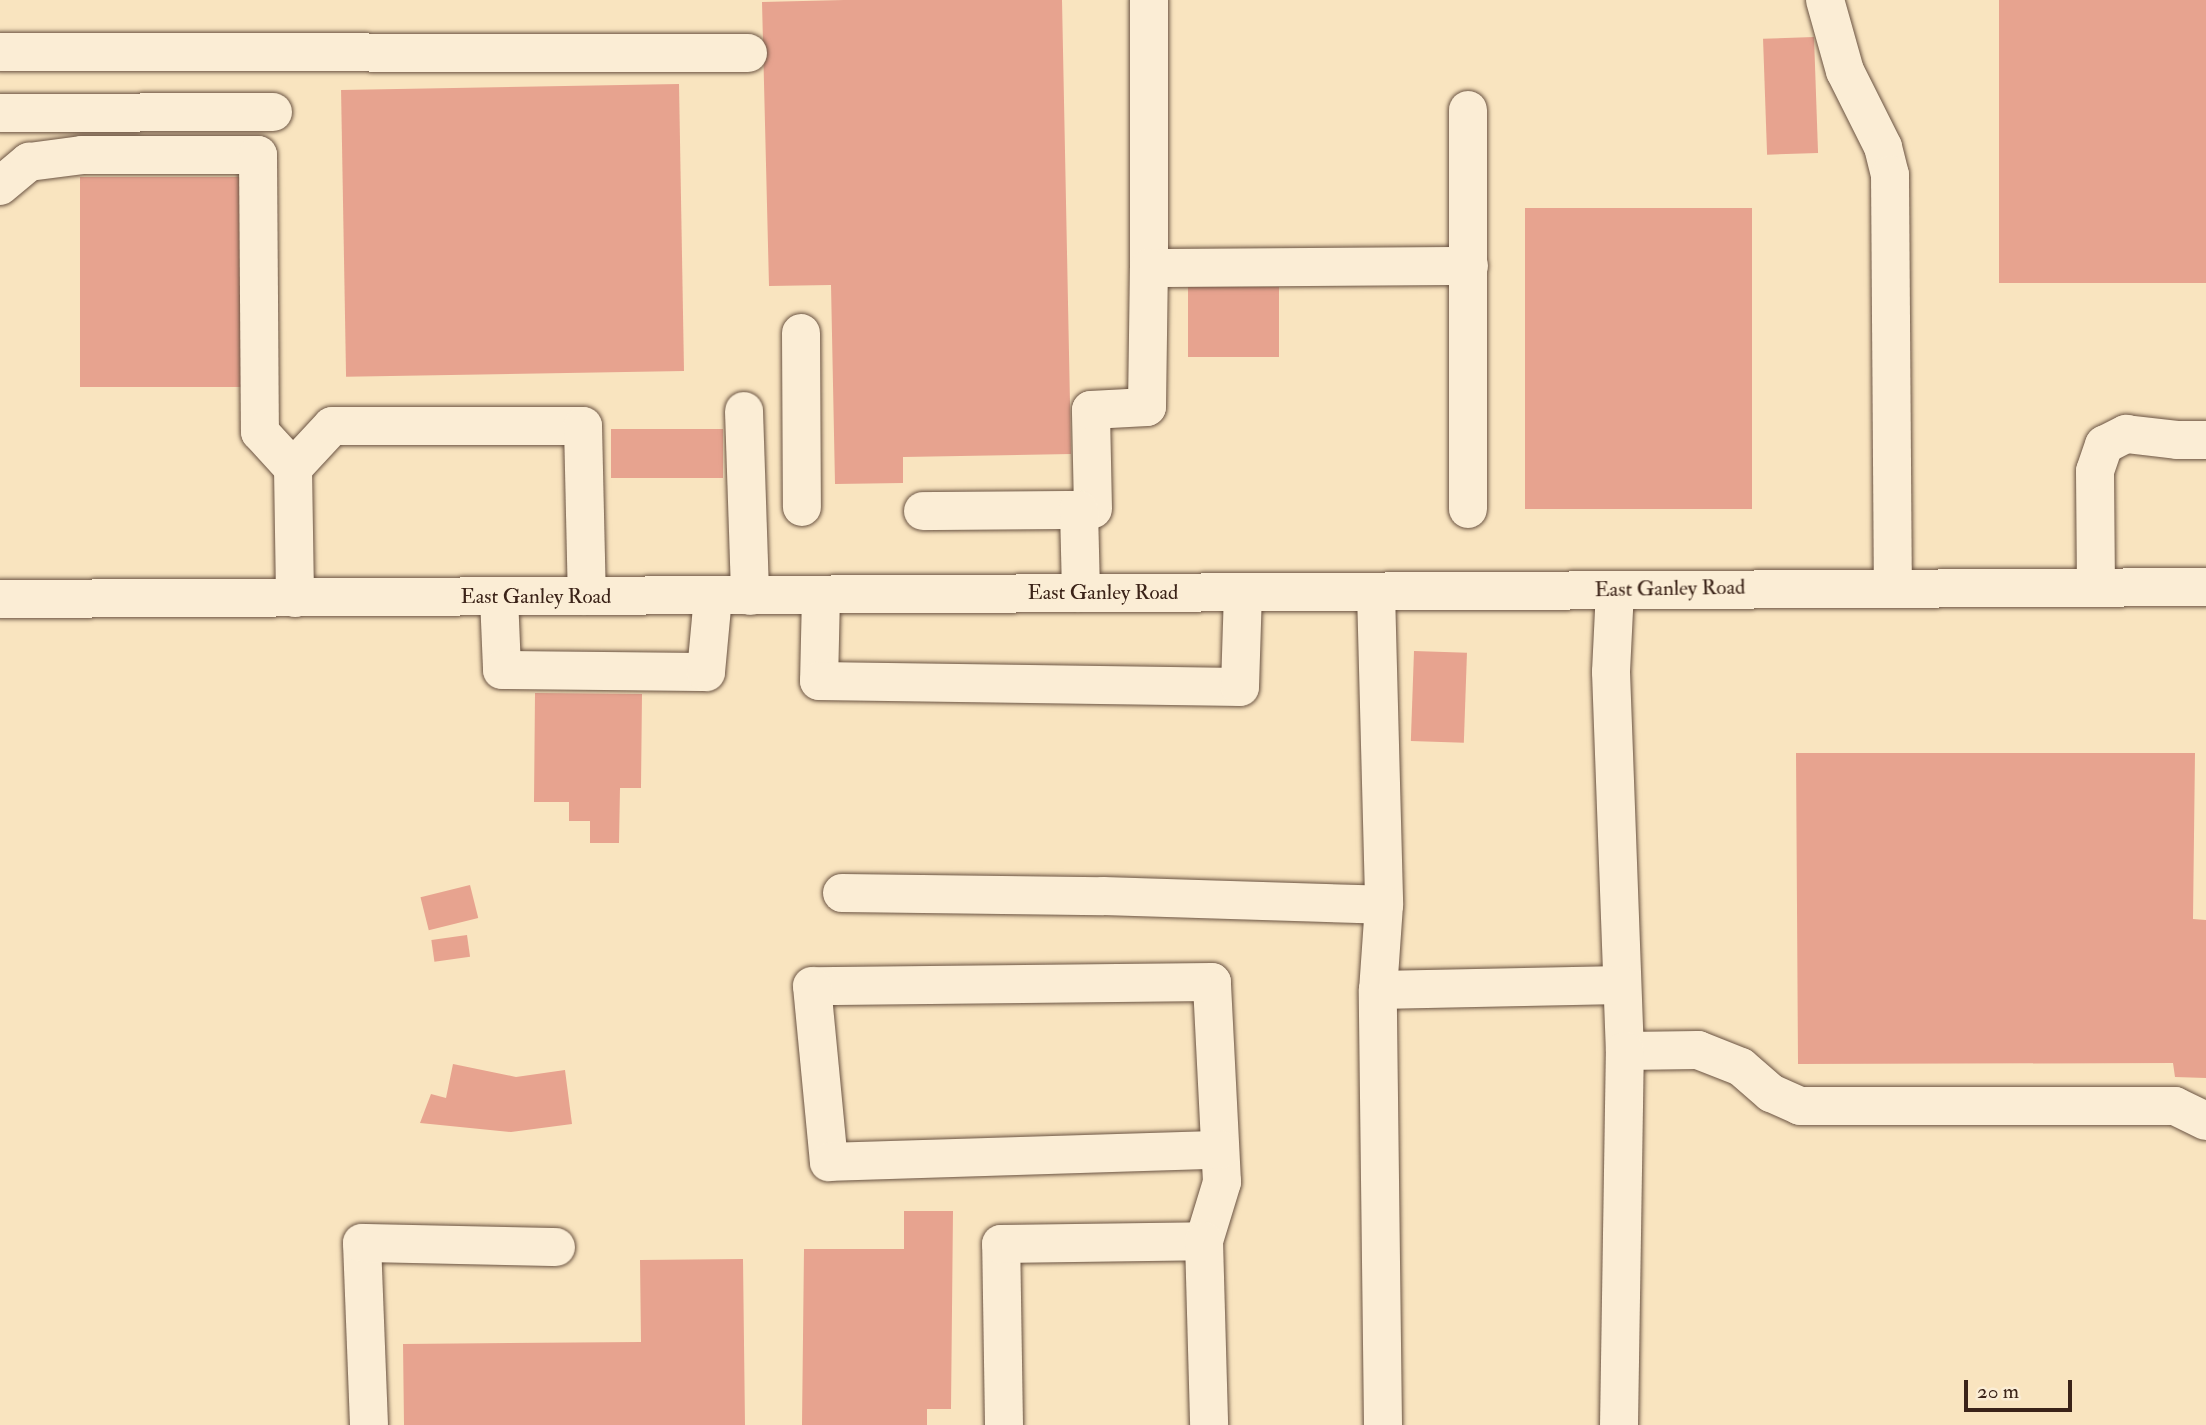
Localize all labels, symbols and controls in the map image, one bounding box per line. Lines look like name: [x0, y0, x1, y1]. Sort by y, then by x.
street label: East Ganley Road: [1594, 575, 1746, 603]
street label: East Ganley Road: [1028, 580, 1178, 606]
street label: East Ganley Road: [461, 584, 611, 610]
scale bar: [1968, 1366, 2076, 1410]
text: 20 m: [1977, 1378, 2019, 1405]

